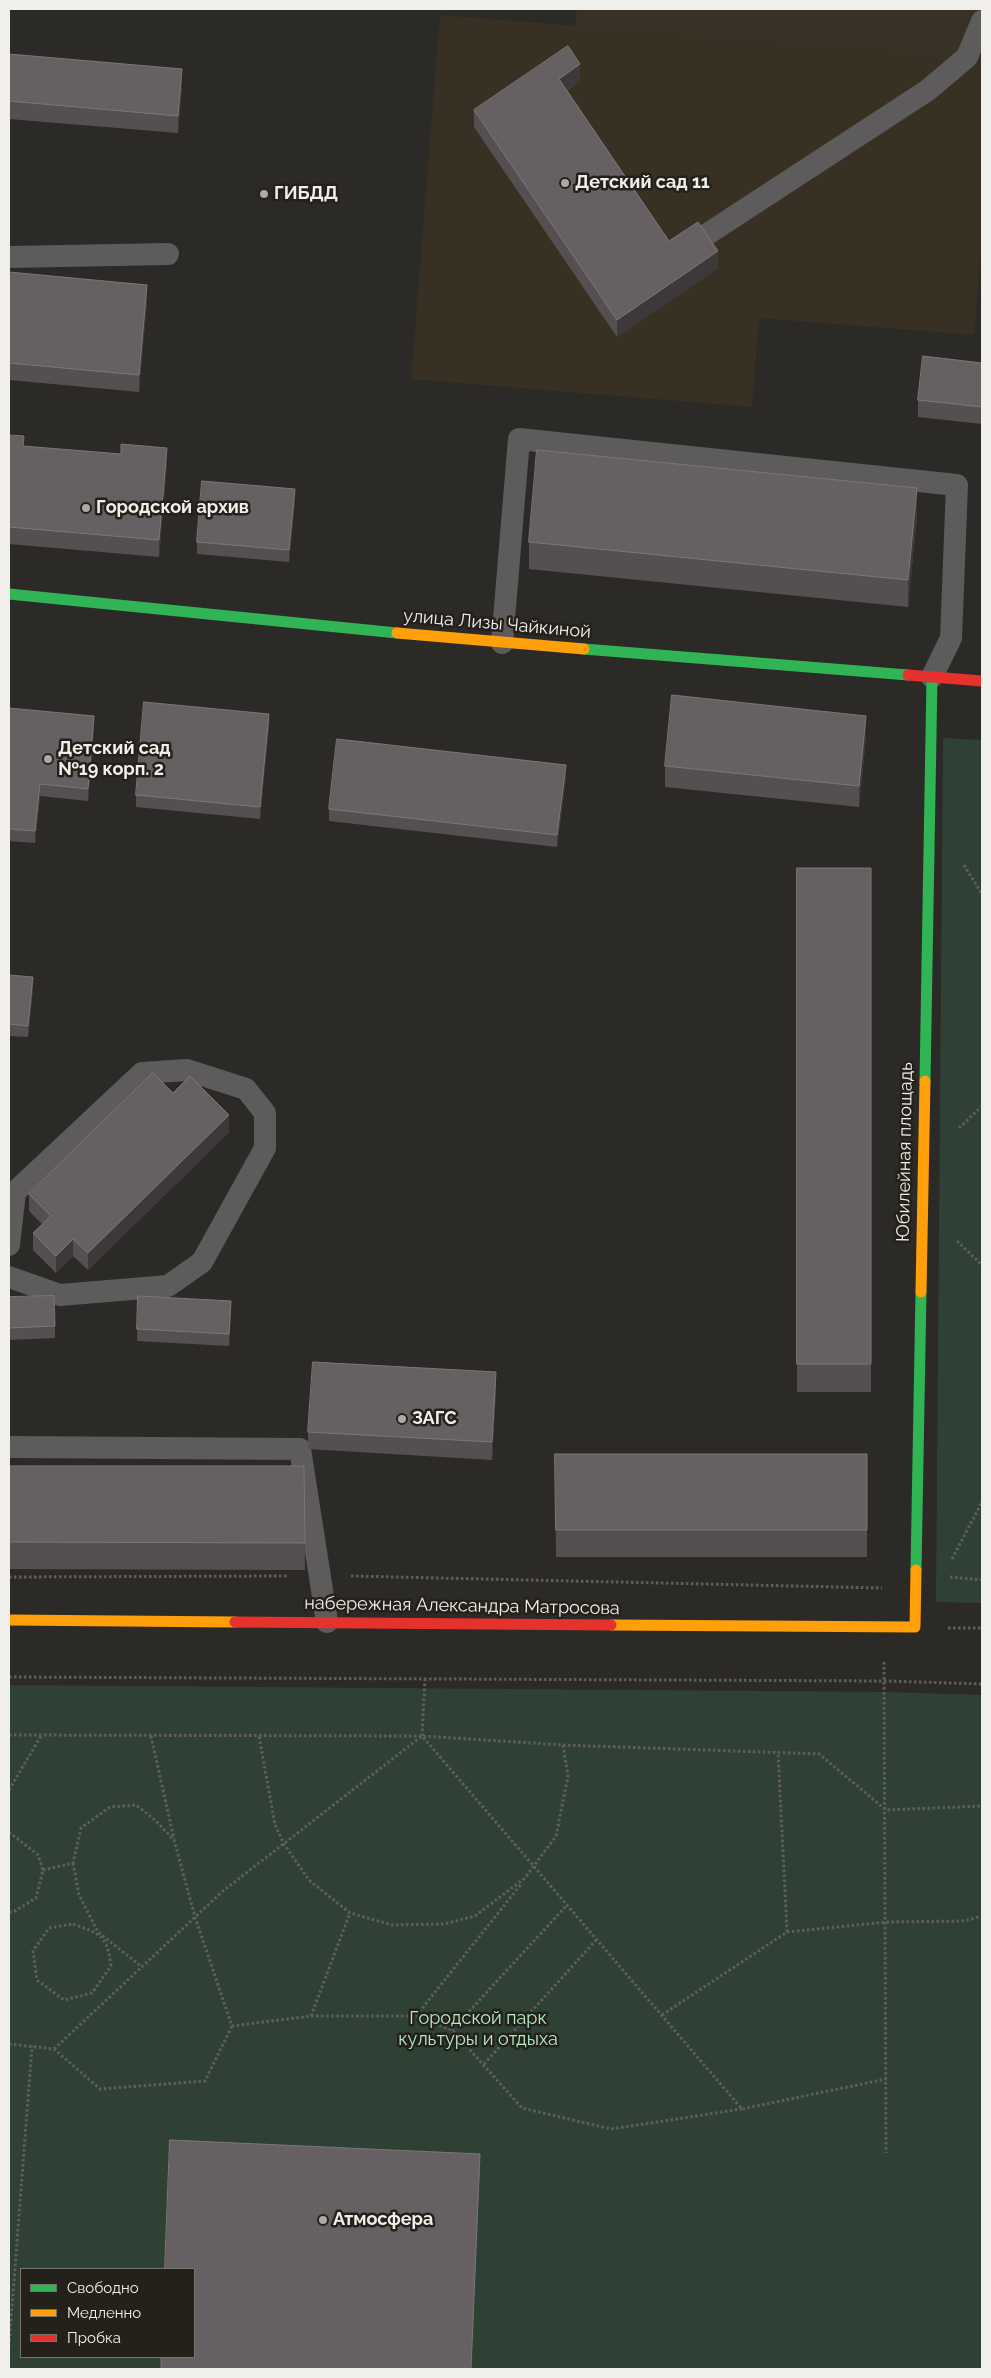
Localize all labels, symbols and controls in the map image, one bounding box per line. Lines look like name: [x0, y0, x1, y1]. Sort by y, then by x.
place label: Детский сад 11: [575, 172, 710, 194]
marker: Детский сад 11: [559, 177, 571, 189]
place label: ГИБДД: [274, 183, 338, 205]
marker: ГИБДД: [258, 188, 270, 200]
place label: Городской архив: [96, 497, 249, 519]
marker: Городской архив: [80, 502, 92, 514]
street label: улица Лизы Чайкиной: [402, 605, 592, 643]
place label: Детский сад №19 корп. 2: [58, 738, 171, 781]
marker: Детский сад №19 корп. 2: [42, 753, 54, 765]
street label: Юбилейная площадь: [893, 1062, 917, 1242]
place label: ЗАГС: [412, 1408, 457, 1430]
marker: ЗАГС: [396, 1413, 408, 1425]
street label: набережная Александра Матросова: [304, 1592, 620, 1620]
park label: Городской парк культуры и отдыха: [398, 2008, 558, 2050]
place label: Атмосфера: [333, 2209, 433, 2231]
marker: Атмосфера: [317, 2214, 329, 2226]
legend: [20, 2268, 195, 2358]
text: Свободно: [67, 2279, 139, 2297]
text: Медленно: [67, 2304, 141, 2322]
text: Пробка: [67, 2329, 121, 2347]

